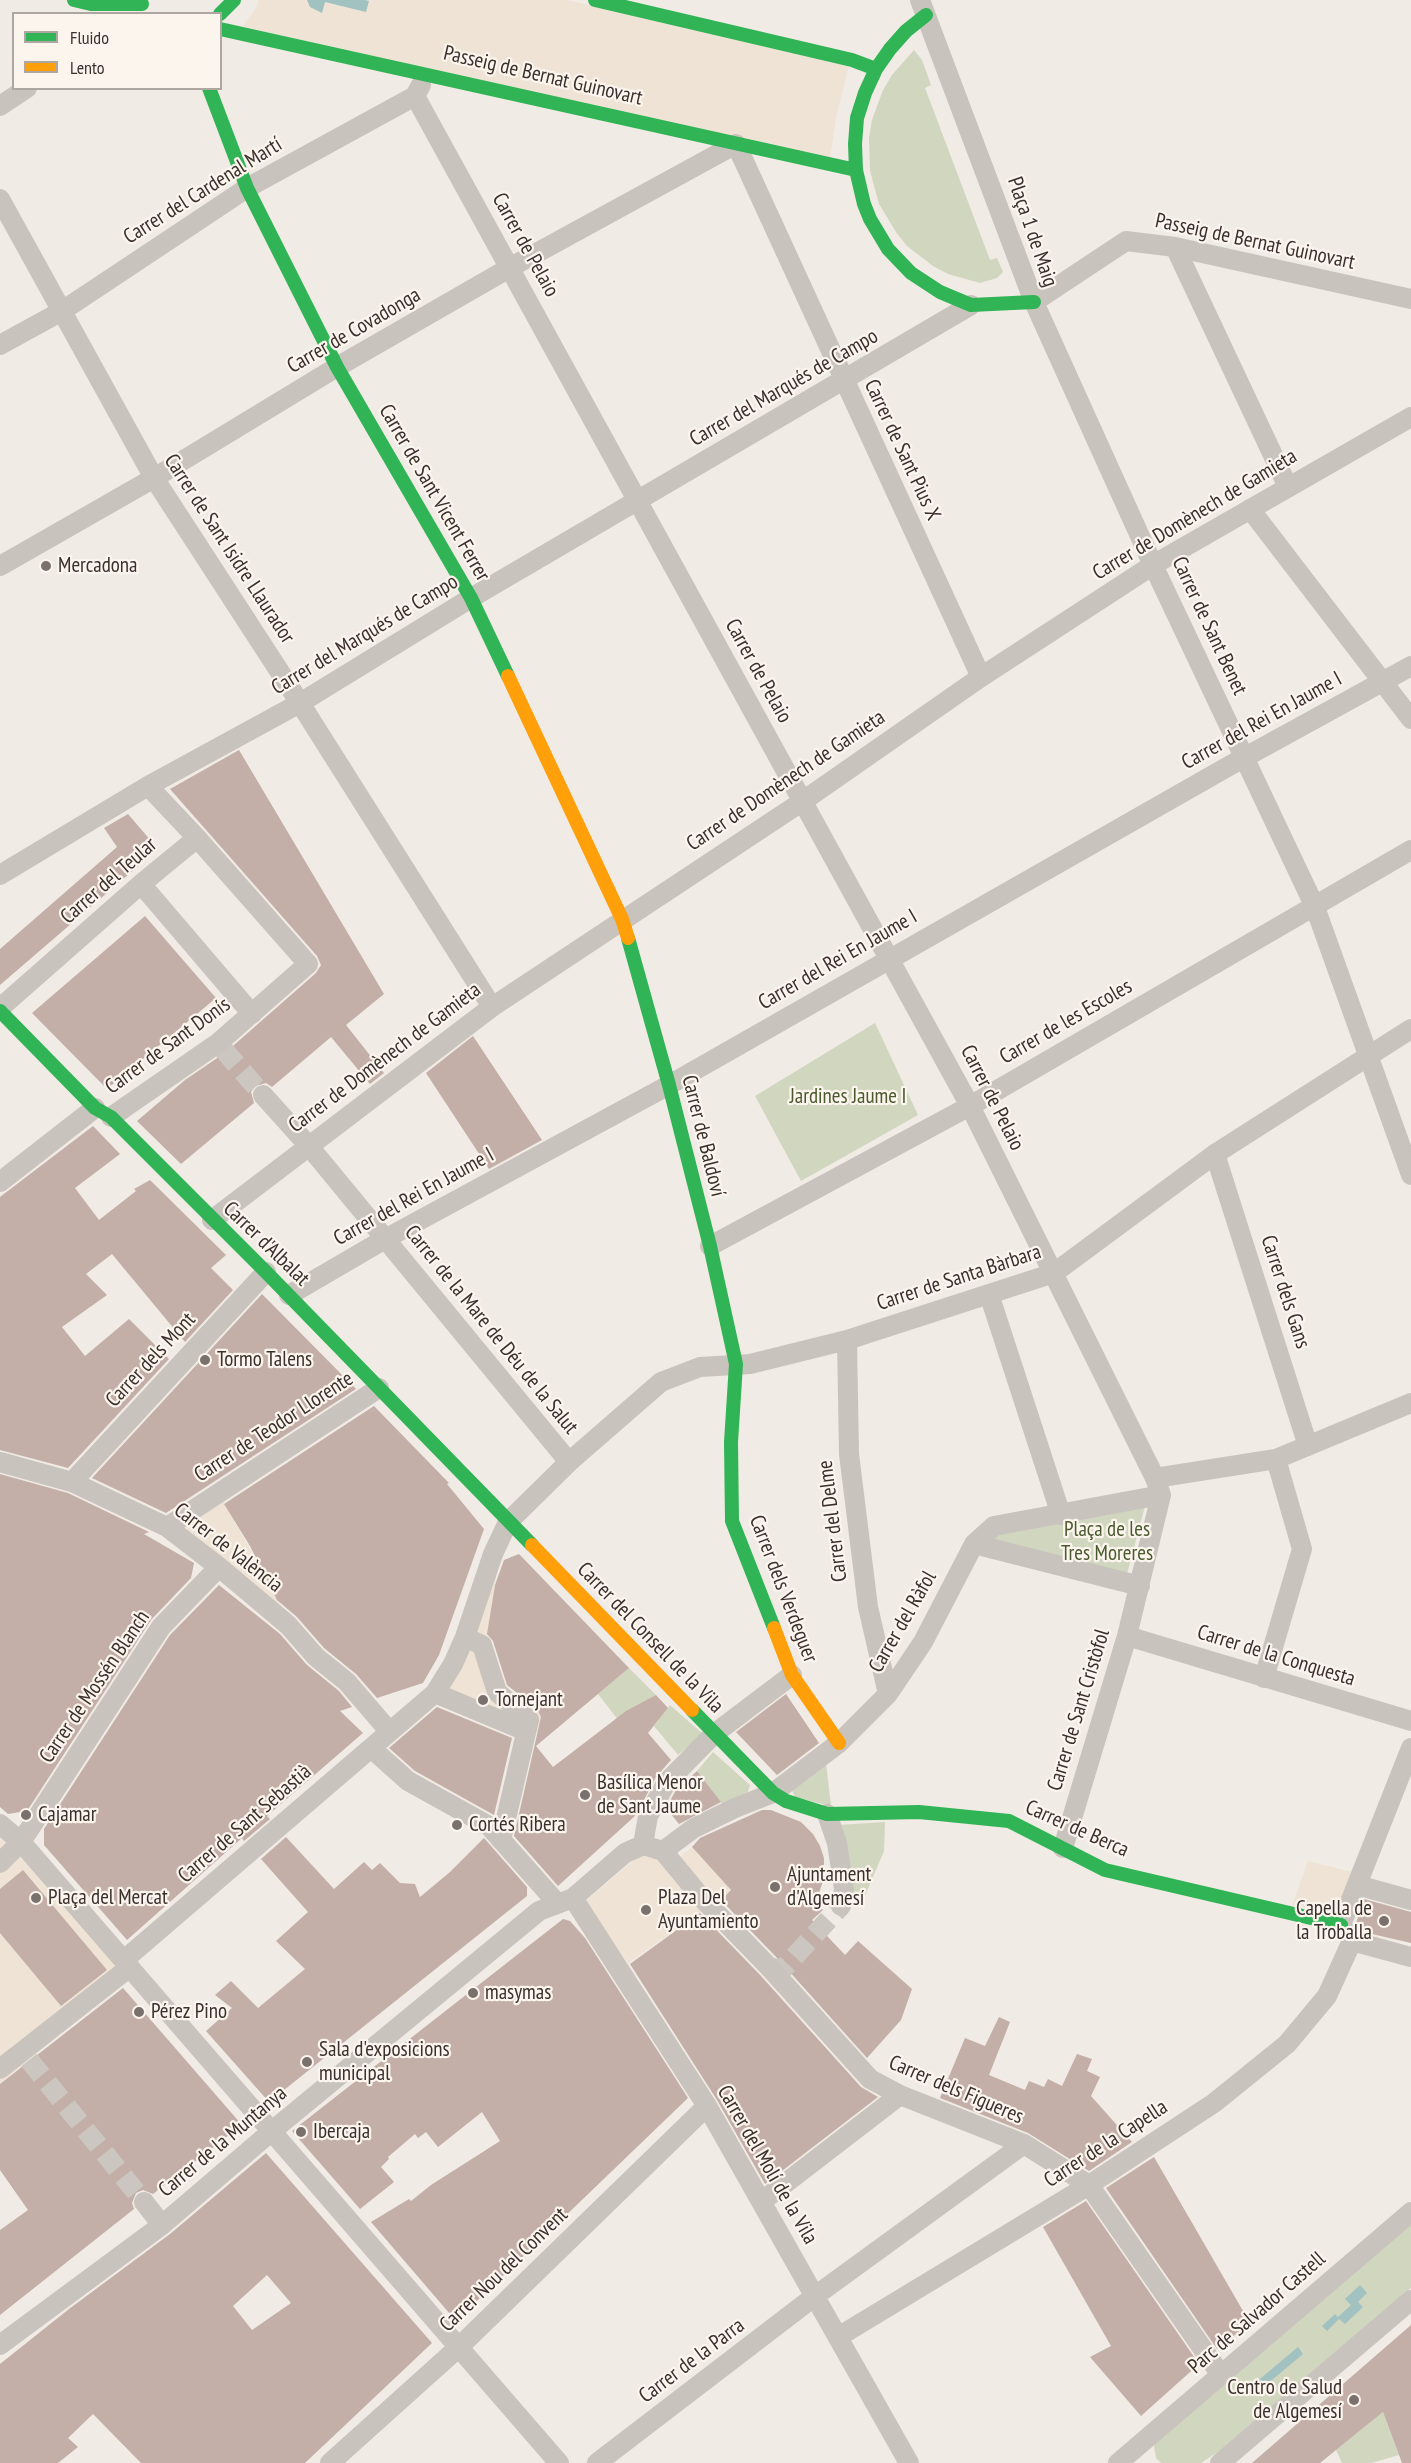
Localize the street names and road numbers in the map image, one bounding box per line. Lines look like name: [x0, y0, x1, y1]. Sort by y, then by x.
street label: Passeig de Bernat Guinovart: [441, 41, 645, 111]
street label: Carrer del Cardenal Martí: [119, 132, 287, 250]
street label: Plaça 1 de Maig: [1001, 174, 1063, 290]
street label: Carrer de Pelaio: [486, 189, 564, 301]
street label: Passeig de Bernat Guinovart: [1153, 209, 1357, 275]
street label: Carrer de Covadonga: [283, 283, 425, 379]
street label: Carrer del Marqués de Campo: [685, 324, 883, 452]
street label: Carrer de Sant Pius X: [858, 376, 946, 524]
street label: Carrer de Sant Vicent Ferrer: [373, 400, 495, 586]
street label: Carrer de Domènech de Gamieta: [1088, 444, 1302, 586]
street label: Carrer de Sant Isidre Llaurador: [158, 450, 300, 648]
street label: Carrer de Sant Benet: [1166, 553, 1252, 699]
street label: Carrer del Marqués de Campo: [267, 569, 463, 701]
street label: Carrer de Pelaio: [719, 615, 797, 727]
street label: Carrer del Rei En Jaume I: [1178, 667, 1346, 775]
street label: Carrer de Domènech de Gamieta: [682, 705, 890, 857]
street label: Carrer del Teular: [56, 832, 162, 930]
street label: Carrer del Rei En Jaume I: [754, 904, 922, 1016]
street label: Carrer de les Escoles: [995, 974, 1137, 1070]
street label: Carrer de Domènech de Gamieta: [284, 978, 486, 1138]
street label: Carrer de Sant Donís: [101, 992, 235, 1100]
street label: Carrer de Pelaio: [955, 1041, 1029, 1155]
street label: Carrer de Baldoví: [676, 1073, 730, 1199]
street label: Carrer del Rei En Jaume I: [330, 1143, 498, 1251]
street label: Carrer d'Albalat: [218, 1197, 314, 1291]
street label: Carrer de la Mare de Déu de la Salut: [399, 1221, 583, 1439]
street label: Carrer dels Gans: [1255, 1232, 1315, 1352]
street label: Carrer de Santa Bàrbara: [874, 1240, 1044, 1316]
street label: Carrer dels Mont: [101, 1308, 201, 1412]
street label: Carrer de Teodor Llorente: [190, 1366, 358, 1488]
street label: Carrer del Delme: [813, 1459, 853, 1583]
street label: Carrer de València: [169, 1498, 287, 1598]
street label: Carrer dels Verdeguer: [743, 1512, 823, 1666]
street label: Carrer del Consell de la Vila: [571, 1557, 729, 1719]
street label: Carrer del Ràfol: [864, 1567, 942, 1677]
street label: Carrer de Mossén Blanch: [35, 1606, 155, 1768]
street label: Carrer de la Conquesta: [1194, 1620, 1358, 1692]
street label: Carrer de Sant Cristòfol: [1042, 1626, 1116, 1794]
street label: Carrer de Sant Sebastià: [173, 1759, 317, 1889]
street label: Carrer de Berca: [1021, 1795, 1133, 1863]
street label: Carrer dels Figueres: [885, 2050, 1027, 2130]
street label: Carrer de la Muntanya: [154, 2081, 292, 2203]
street label: Carrer del Molí de la Vila: [711, 2081, 823, 2249]
street label: Carrer de la Capella: [1040, 2095, 1172, 2193]
street label: Carrer Nou del Convent: [435, 2202, 573, 2338]
street label: Parc de Salvador Castell: [1183, 2247, 1331, 2379]
street label: Carrer de la Parra: [634, 2313, 750, 2409]

